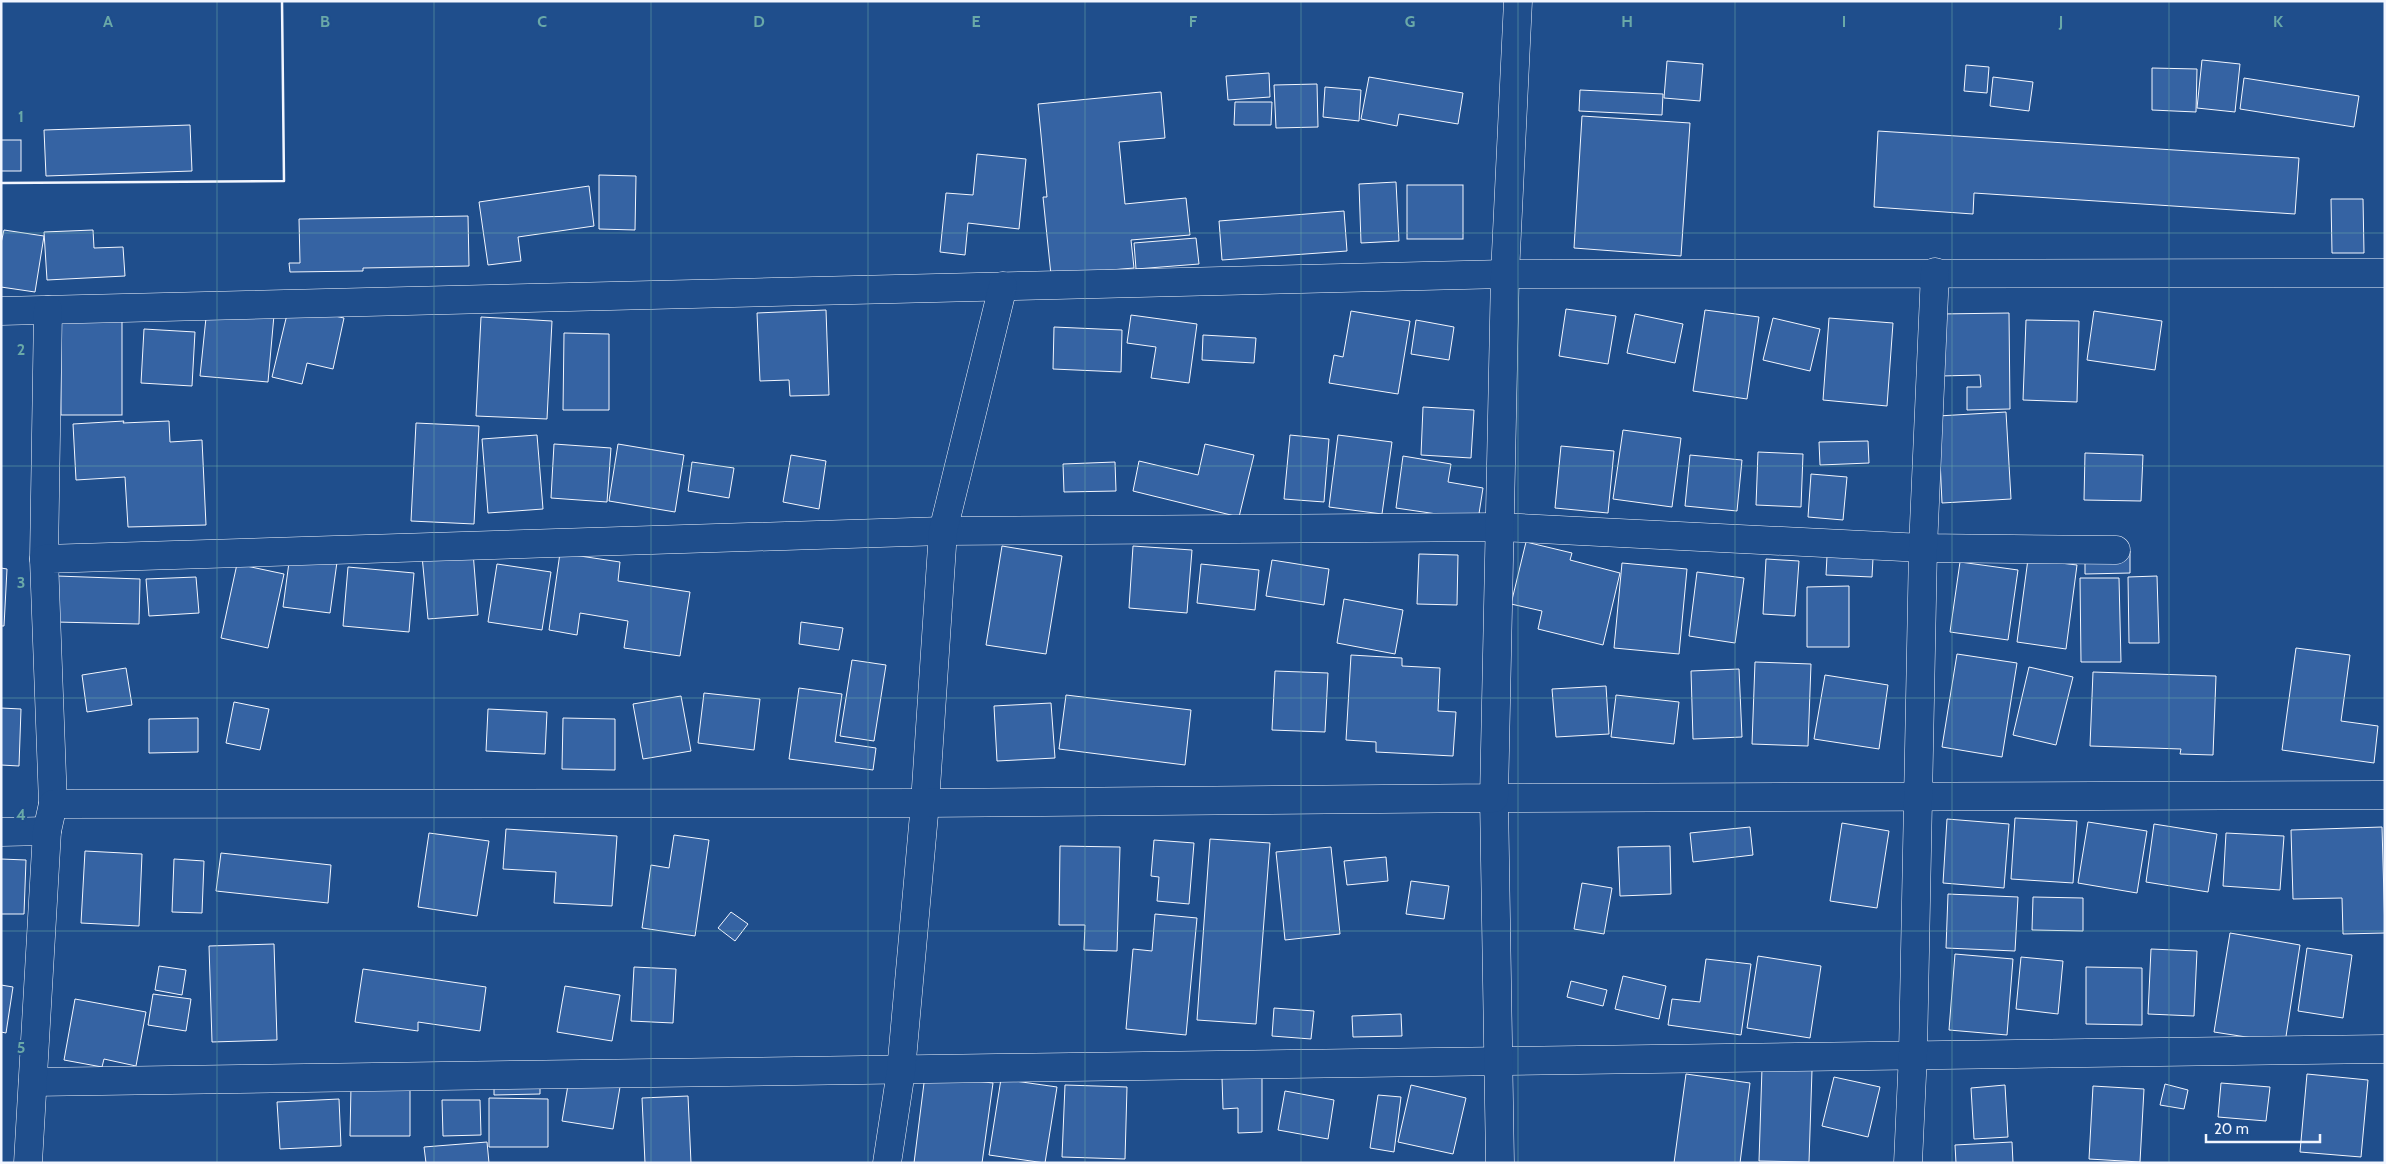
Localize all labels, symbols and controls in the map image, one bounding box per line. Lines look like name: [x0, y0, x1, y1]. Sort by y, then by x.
text: A: [103, 12, 113, 31]
text: B: [320, 12, 330, 31]
text: C: [537, 12, 547, 31]
text: D: [753, 12, 765, 31]
text: E: [971, 12, 981, 31]
text: F: [1189, 12, 1198, 31]
text: G: [1405, 12, 1415, 31]
text: H: [1621, 12, 1633, 31]
text: I: [1842, 12, 1846, 31]
text: J: [2058, 12, 2063, 31]
text: K: [2273, 12, 2283, 31]
text: 1: [18, 107, 24, 126]
text: 2: [17, 340, 25, 359]
text: 3: [17, 573, 25, 592]
text: 4: [16, 805, 26, 824]
text: 5: [17, 1038, 25, 1057]
scale bar: [2206, 1112, 2320, 1144]
text: 20 m: [2214, 1120, 2249, 1138]

